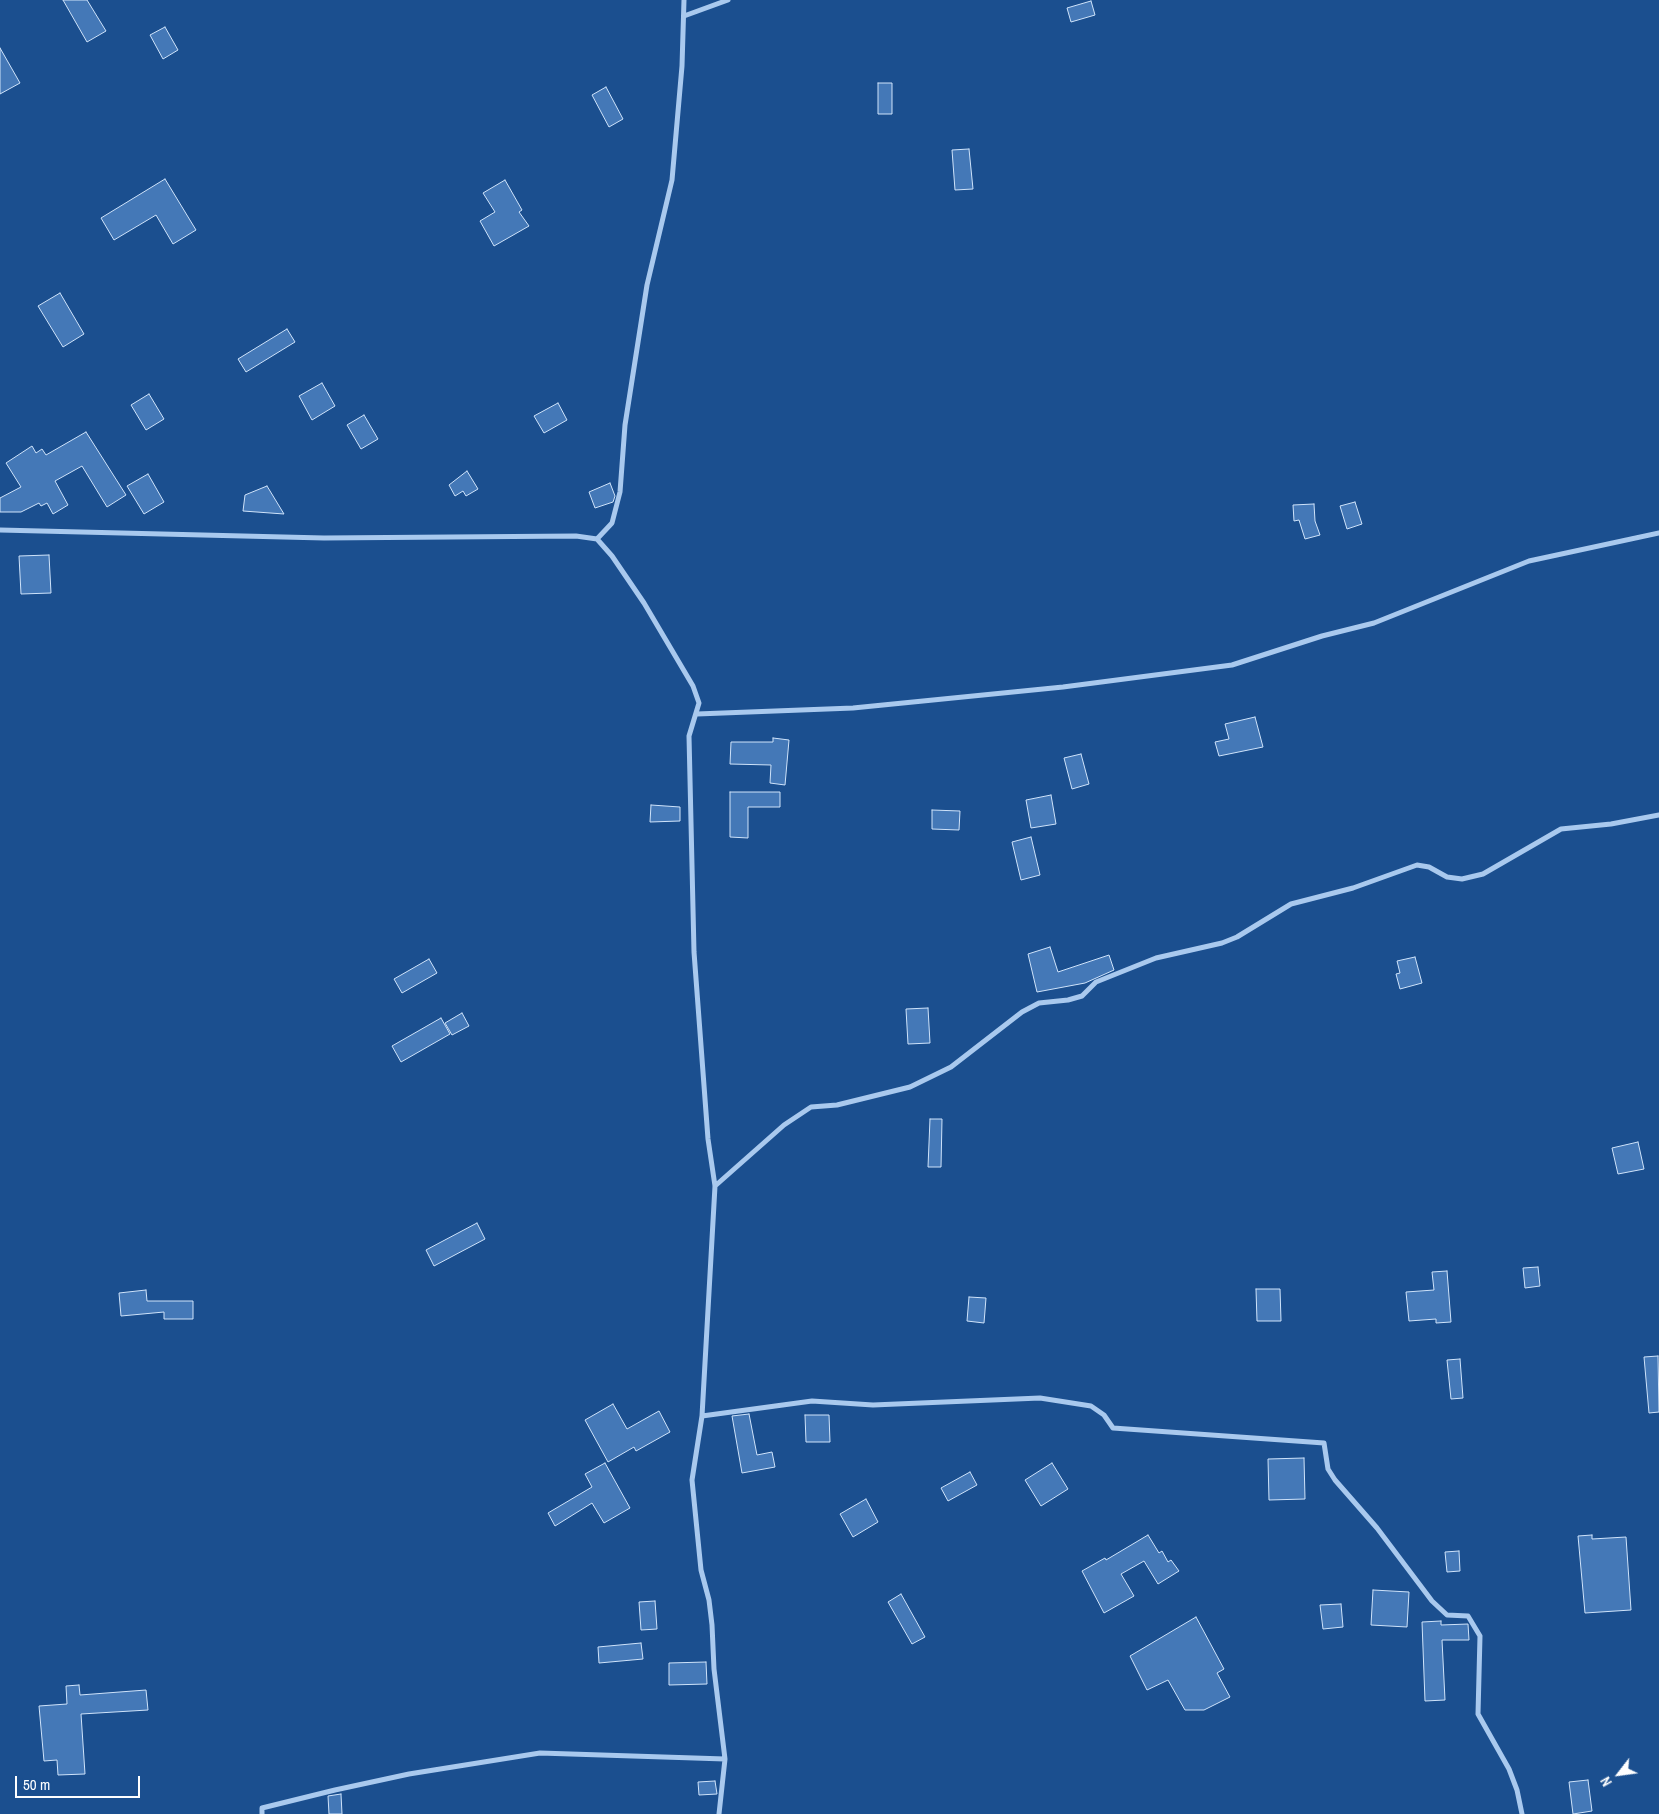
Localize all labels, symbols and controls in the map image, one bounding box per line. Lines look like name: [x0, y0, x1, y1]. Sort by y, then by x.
north arrow: [1594, 1749, 1644, 1799]
scale bar: [18, 1766, 142, 1798]
text: N: [1596, 1773, 1616, 1790]
text: 50 m: [23, 1774, 50, 1795]

